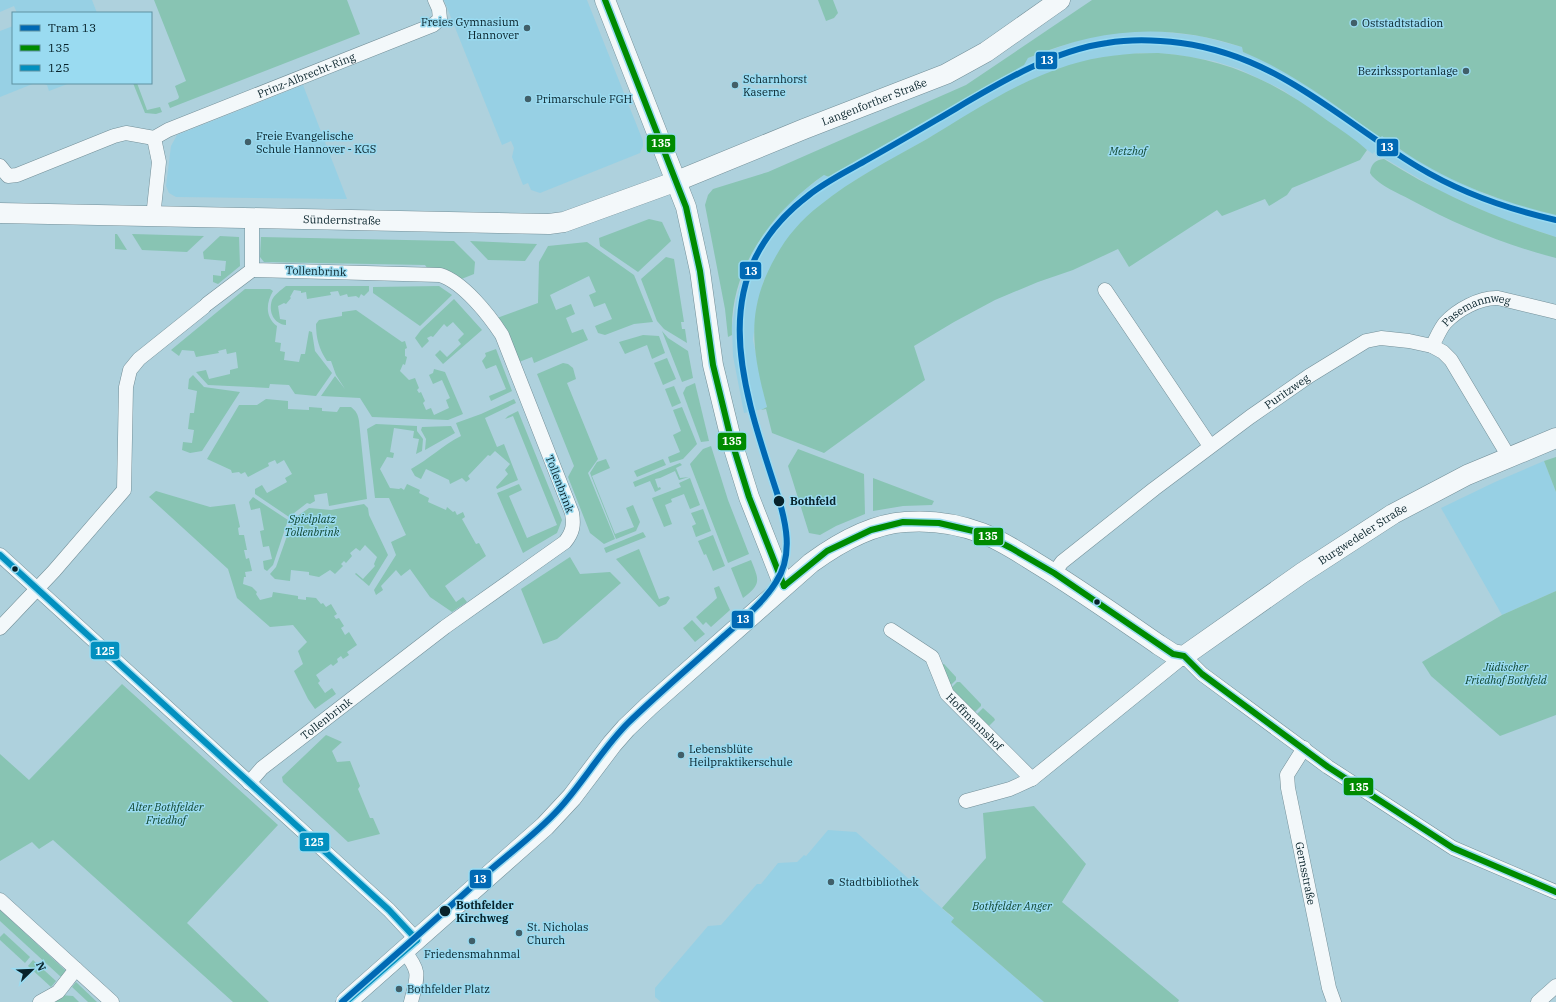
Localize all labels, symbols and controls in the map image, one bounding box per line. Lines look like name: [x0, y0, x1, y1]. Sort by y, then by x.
legend: [12, 12, 152, 84]
place label: Freies Gymnasium Hannover: [421, 15, 520, 42]
place label: Oststadtstadion: [1362, 16, 1443, 30]
marker: Oststadtstadion: [1349, 18, 1359, 28]
text: Tram 13: [48, 20, 96, 35]
marker: Freies Gymnasium Hannover: [522, 23, 532, 33]
text: 135: [48, 40, 70, 55]
street label: Prinz-Albrecht-Ring: [255, 50, 357, 101]
line badge: 13: [1035, 51, 1058, 70]
text: 13: [1040, 53, 1054, 67]
text: 125: [48, 60, 70, 75]
place label: Bezirkssportanlage: [1358, 64, 1458, 78]
marker: Bezirkssportanlage: [1461, 66, 1471, 76]
place label: Scharnhorst Kaserne: [743, 72, 807, 99]
street label: Langenforther Straße: [820, 75, 929, 128]
marker: Scharnhorst Kaserne: [730, 80, 740, 90]
place label: Primarschule FGH: [536, 92, 633, 106]
marker: Primarschule FGH: [523, 94, 533, 104]
place label: Freie Evangelische Schule Hannover - KGS: [256, 129, 376, 156]
line badge: 135: [646, 134, 676, 153]
text: 135: [651, 136, 671, 150]
marker: Freie Evangelische Schule Hannover - KGS: [243, 137, 253, 147]
line badge: 13: [1376, 138, 1399, 157]
text: 13: [1380, 140, 1394, 154]
park label: Metzhof: [1108, 144, 1149, 158]
street label: Sündernstraße: [303, 212, 381, 228]
line badge: 13: [739, 261, 762, 280]
street label: Tollenbrink: [285, 263, 347, 279]
text: 13: [744, 264, 758, 278]
street label: Pasemannweg: [1439, 291, 1512, 329]
street label: Puritzweg: [1262, 371, 1312, 412]
line badge: 135: [717, 432, 747, 451]
text: 135: [722, 434, 742, 448]
street label: Tollenbrink: [543, 453, 578, 515]
marker: Bothfeld: [772, 494, 786, 508]
place label: Bothfeld: [790, 494, 836, 508]
street label: Burgwedeler Straße: [1316, 501, 1410, 568]
park label: Spielplatz Tollenbrink: [285, 512, 340, 539]
line badge: 135: [973, 527, 1004, 546]
text: 135: [978, 529, 998, 543]
unlabelled marker: [10, 564, 20, 574]
unlabelled marker: [1092, 597, 1102, 607]
line badge: 13: [731, 610, 754, 629]
text: 13: [736, 612, 750, 626]
line badge: 125: [90, 641, 120, 660]
text: 125: [95, 644, 115, 658]
park label: Jüdischer Friedhof Bothfeld: [1464, 660, 1548, 687]
street label: Hoffmannshof: [943, 690, 1007, 754]
street label: Tollenbrink: [298, 694, 355, 743]
place label: Lebensblüte Heilpraktikerschule: [689, 742, 793, 769]
marker: Lebensblüte Heilpraktikerschule: [676, 750, 686, 760]
line badge: 135: [1343, 777, 1374, 796]
text: 135: [1349, 780, 1369, 794]
park label: Alter Bothfelder Friedhof: [127, 800, 205, 827]
line badge: 125: [299, 832, 330, 852]
text: 125: [304, 835, 324, 849]
street label: Gernsstraße: [1292, 840, 1319, 906]
line badge: 13: [469, 869, 492, 889]
text: 13: [473, 872, 487, 886]
place label: Stadtbibliothek: [839, 875, 919, 889]
marker: Stadtbibliothek: [826, 877, 836, 887]
place label: Bothfelder Kirchweg: [456, 898, 514, 925]
park label: Bothfelder Anger: [971, 899, 1053, 913]
marker: Bothfelder Kirchweg: [438, 904, 452, 918]
place label: St. Nicholas Church: [527, 920, 588, 947]
marker: St. Nicholas Church: [514, 928, 524, 938]
marker: Friedensmahnmal: [467, 936, 477, 946]
place label: Friedensmahnmal: [424, 947, 520, 961]
north arrow: [12, 950, 52, 990]
text: N: [33, 959, 49, 973]
place label: Bothfelder Platz: [407, 982, 490, 996]
marker: Bothfelder Platz: [394, 984, 404, 994]

